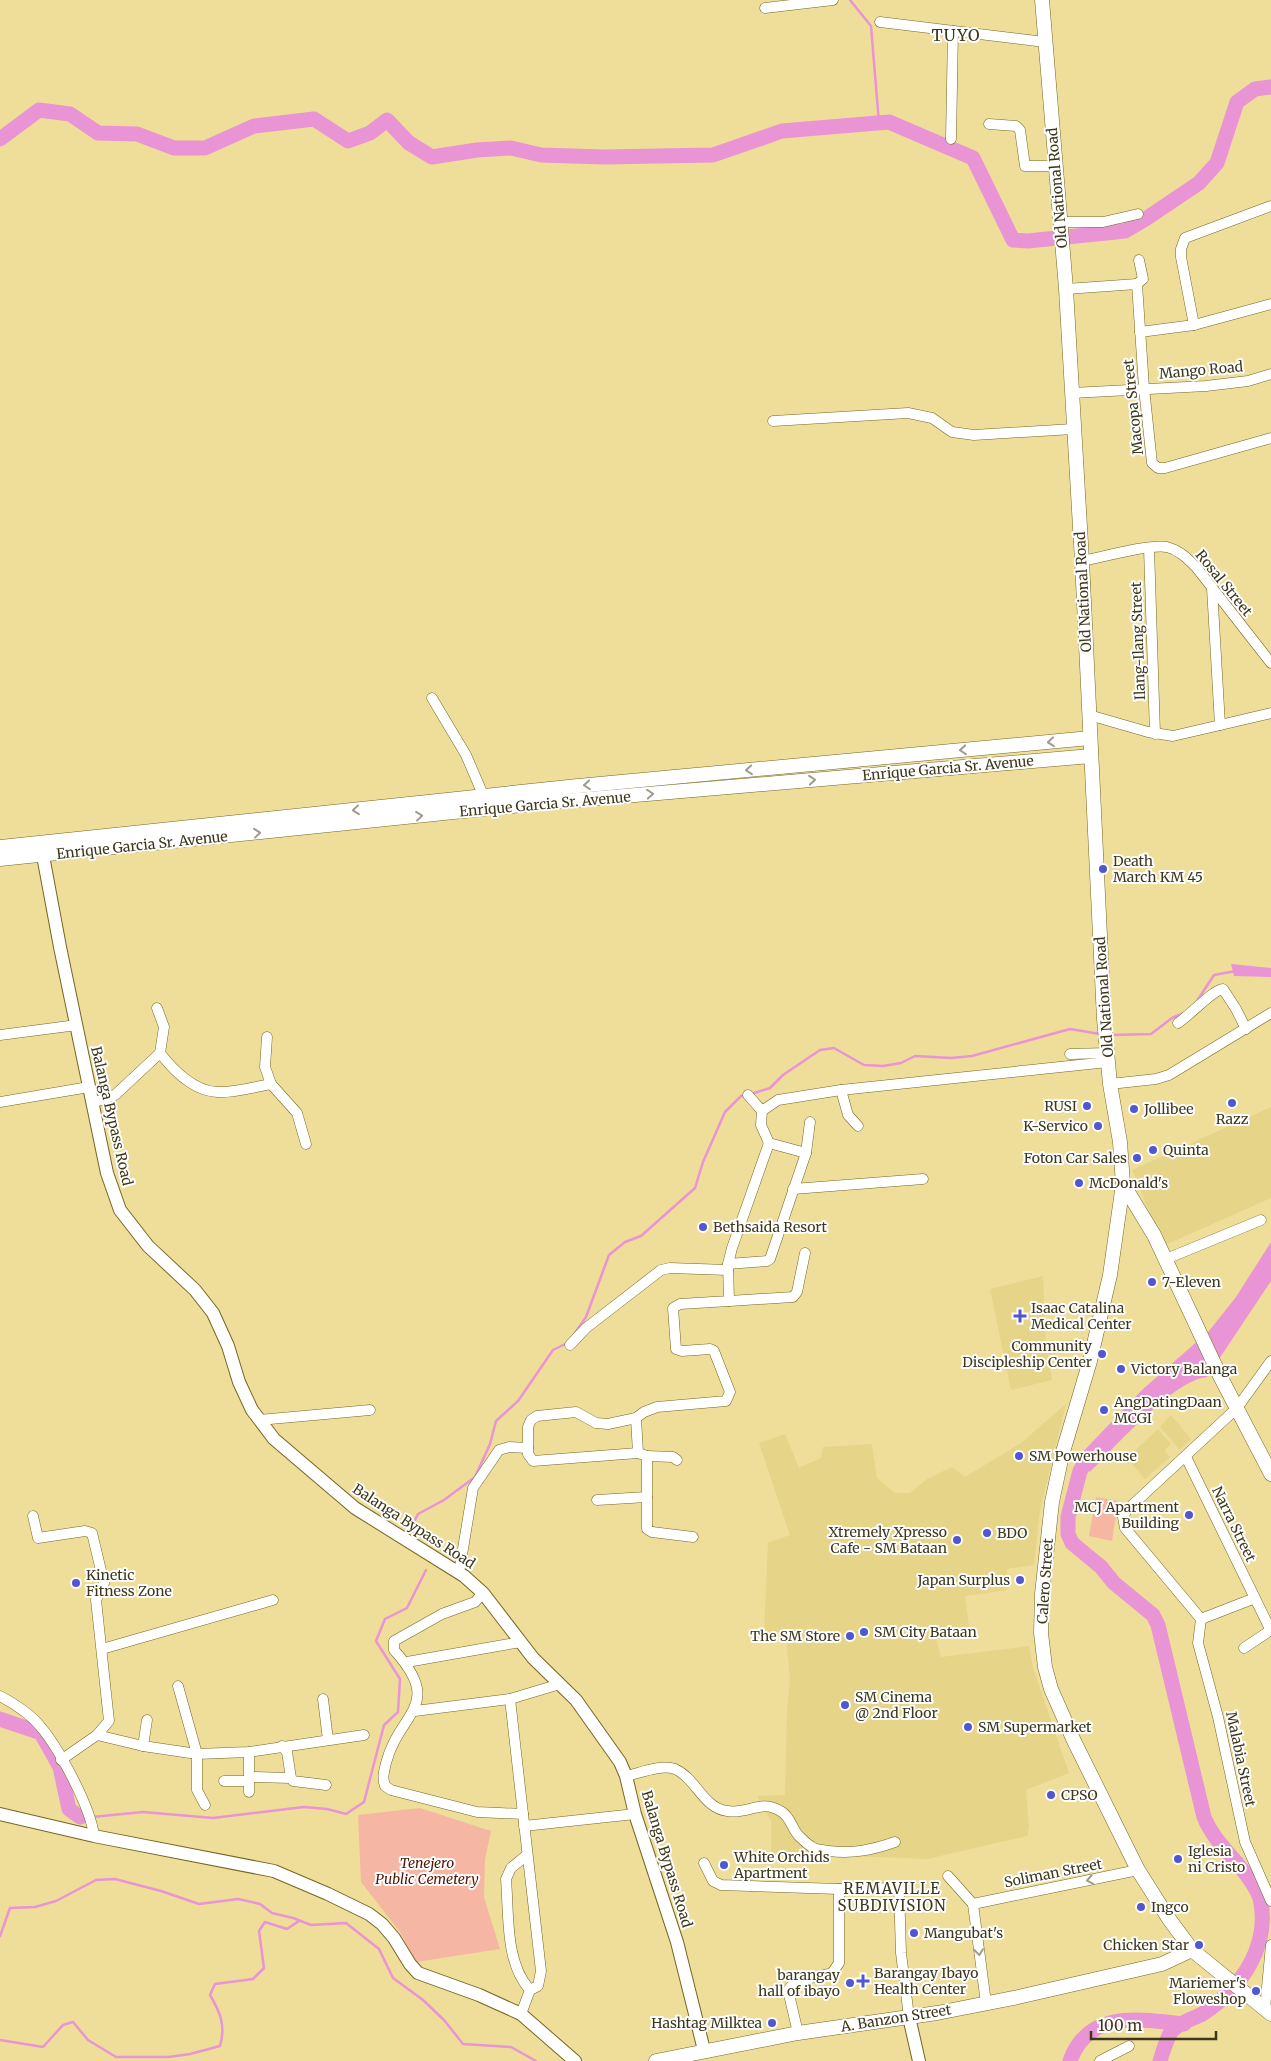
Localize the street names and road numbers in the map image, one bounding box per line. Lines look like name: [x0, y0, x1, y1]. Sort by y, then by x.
street label: Old National Road: [1043, 126, 1071, 249]
street label: Mango Road: [1158, 357, 1244, 383]
street label: Macopa Street: [1119, 358, 1147, 456]
street label: Old National Road: [1071, 531, 1095, 653]
street label: Rosal Street: [1192, 546, 1257, 620]
street label: Ilang-Ilang Street: [1127, 581, 1149, 701]
street label: Enrique Garcia Sr. Avenue: [862, 752, 1034, 784]
street label: Enrique Garcia Sr. Avenue: [459, 788, 631, 820]
street label: Enrique Garcia Sr. Avenue: [56, 827, 228, 863]
street label: Old National Road: [1091, 936, 1117, 1058]
street label: Balanga Bypass Road: [87, 1045, 137, 1188]
street label: Balanga Bypass Road: [349, 1480, 479, 1573]
street label: Narra Street: [1208, 1483, 1260, 1565]
street label: Calero Street: [1033, 1537, 1057, 1624]
street label: Malabia Street: [1222, 1710, 1260, 1809]
street label: Balanga Bypass Road: [638, 1788, 697, 1930]
street label: Soliman Street: [1002, 1855, 1104, 1891]
street label: A. Banzon Street: [838, 2000, 953, 2036]

